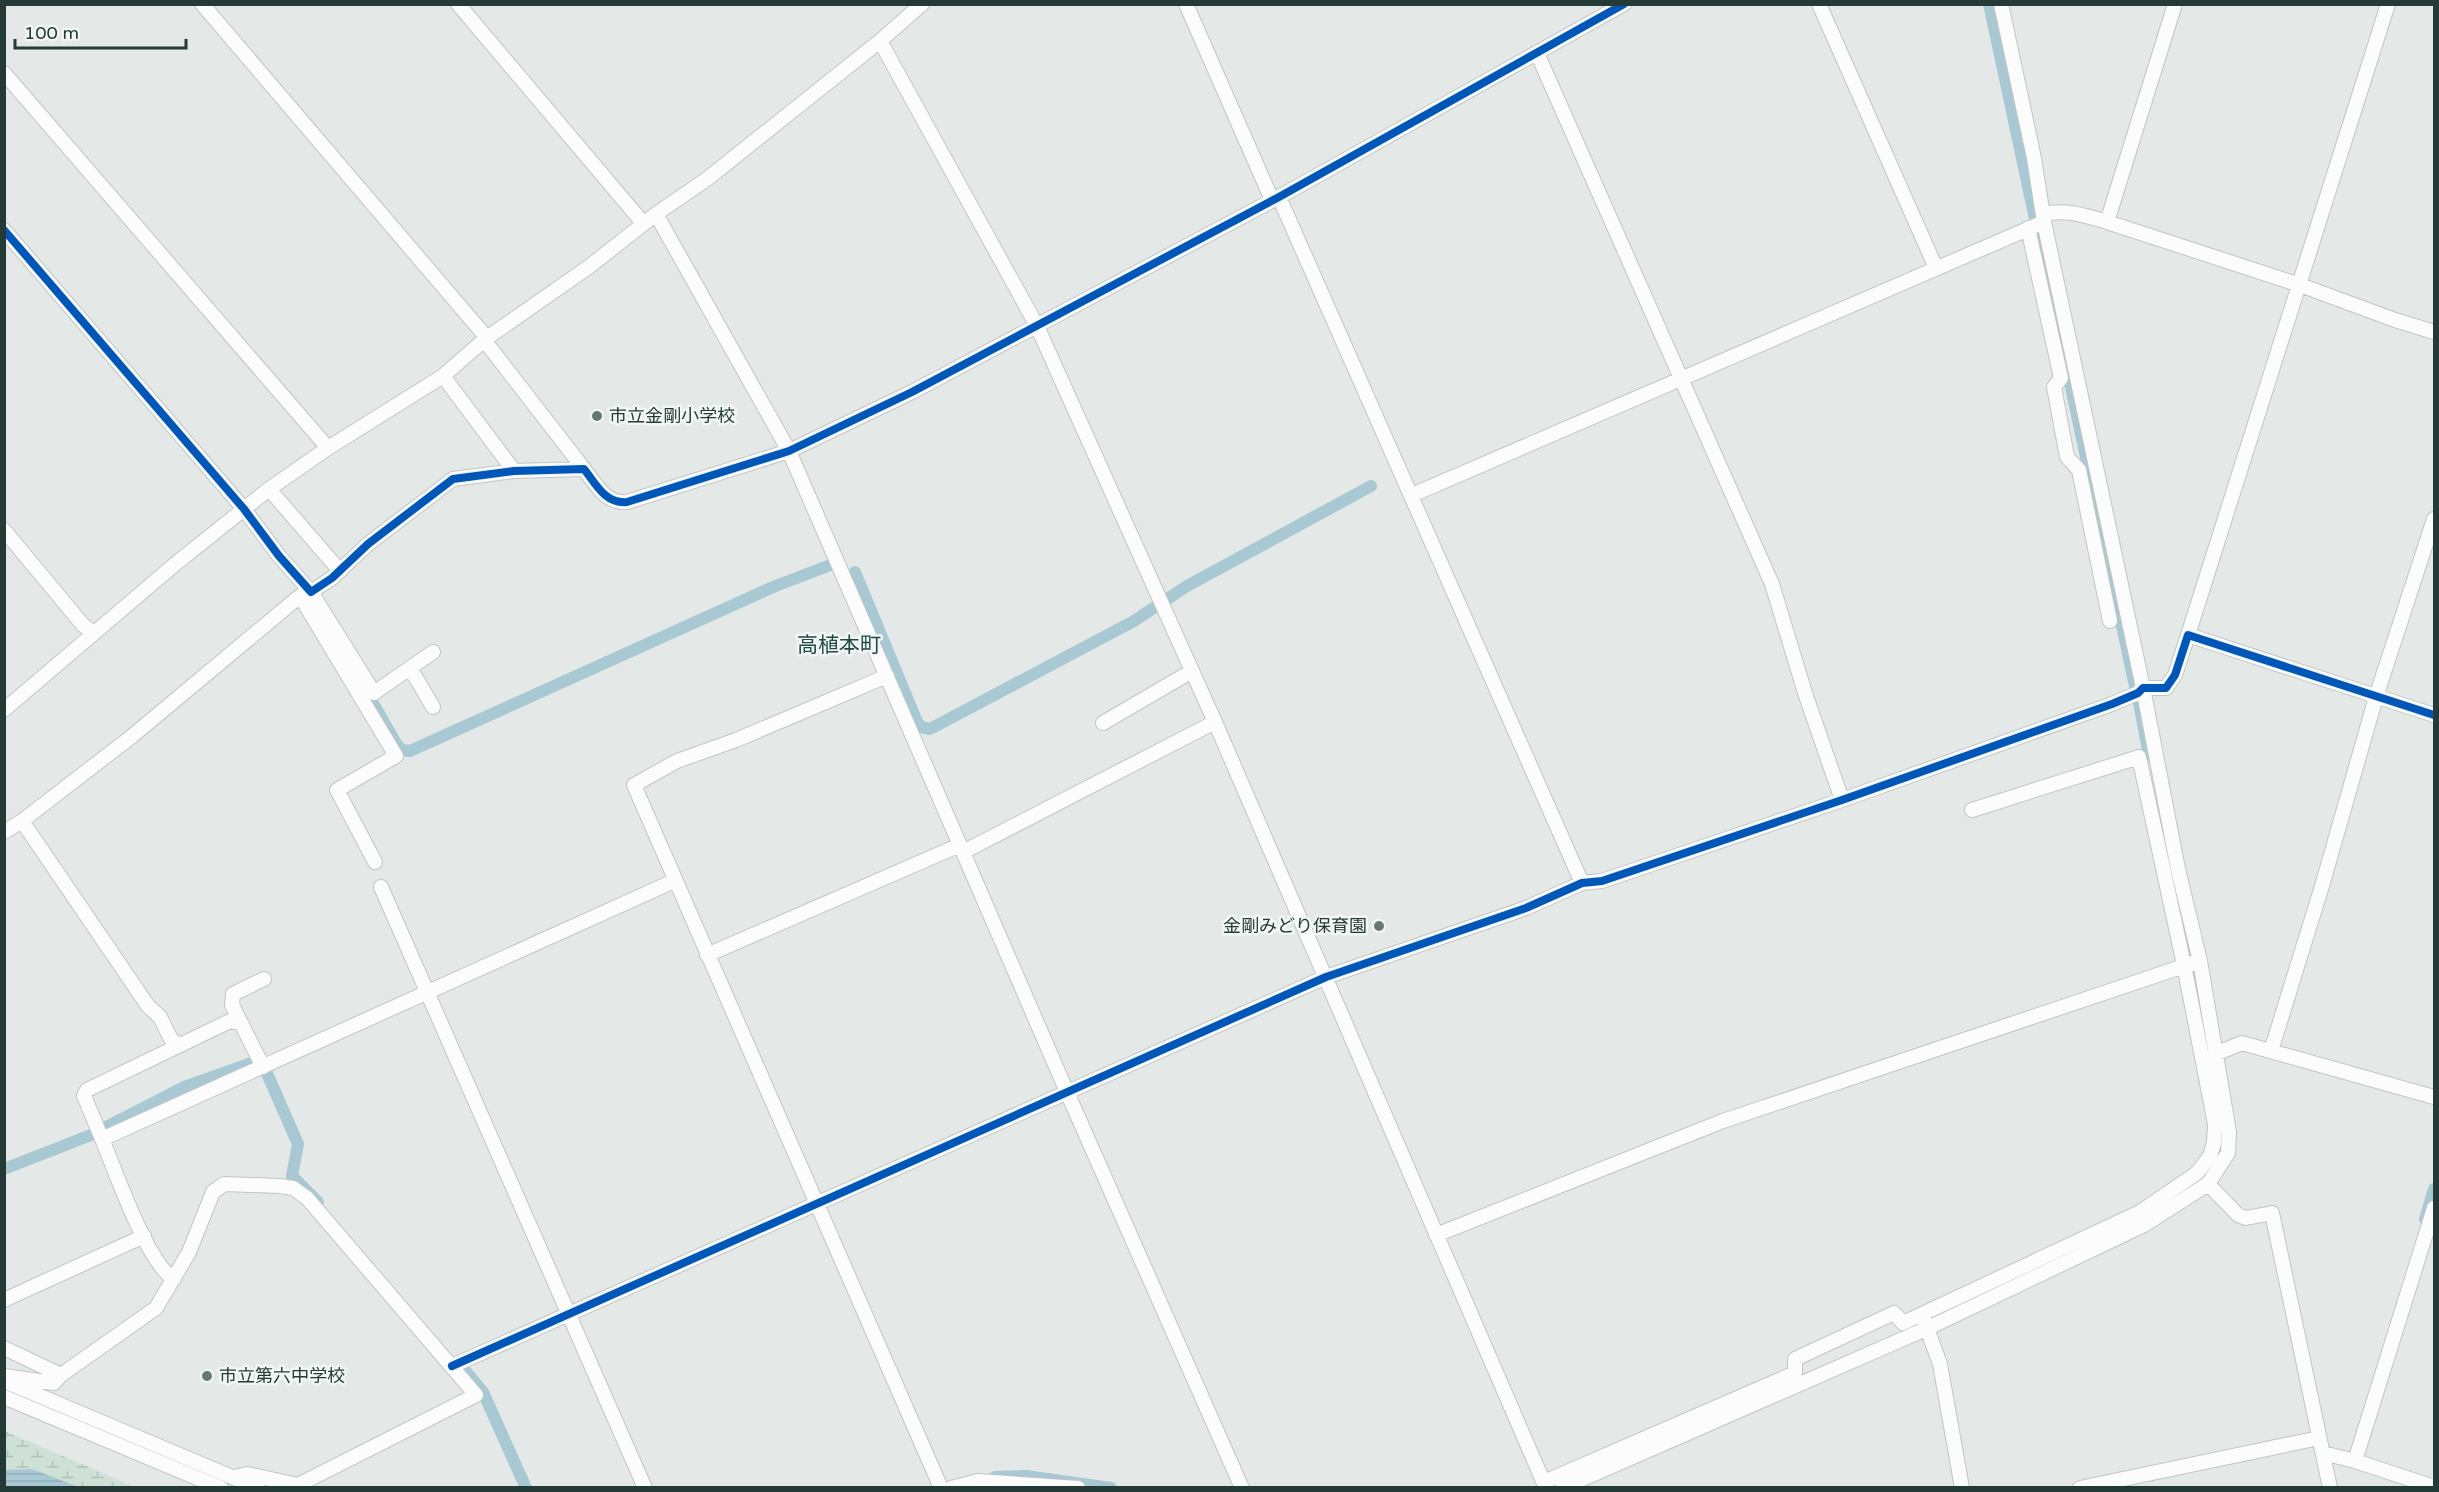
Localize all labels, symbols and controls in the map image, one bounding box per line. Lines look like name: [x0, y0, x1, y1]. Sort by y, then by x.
scale bar: [15, 12, 186, 50]
text: 100 m: [24, 22, 79, 44]
place label: 市立金剛小学校: [609, 405, 735, 427]
marker: 市立金剛小学校: [590, 409, 604, 423]
district label: 高植本町: [797, 633, 881, 658]
place label: 金剛みどり保育園: [1223, 915, 1367, 937]
marker: 金剛みどり保育園: [1372, 919, 1386, 933]
place label: 市立第六中学校: [219, 1365, 345, 1387]
marker: 市立第六中学校: [200, 1369, 214, 1383]

